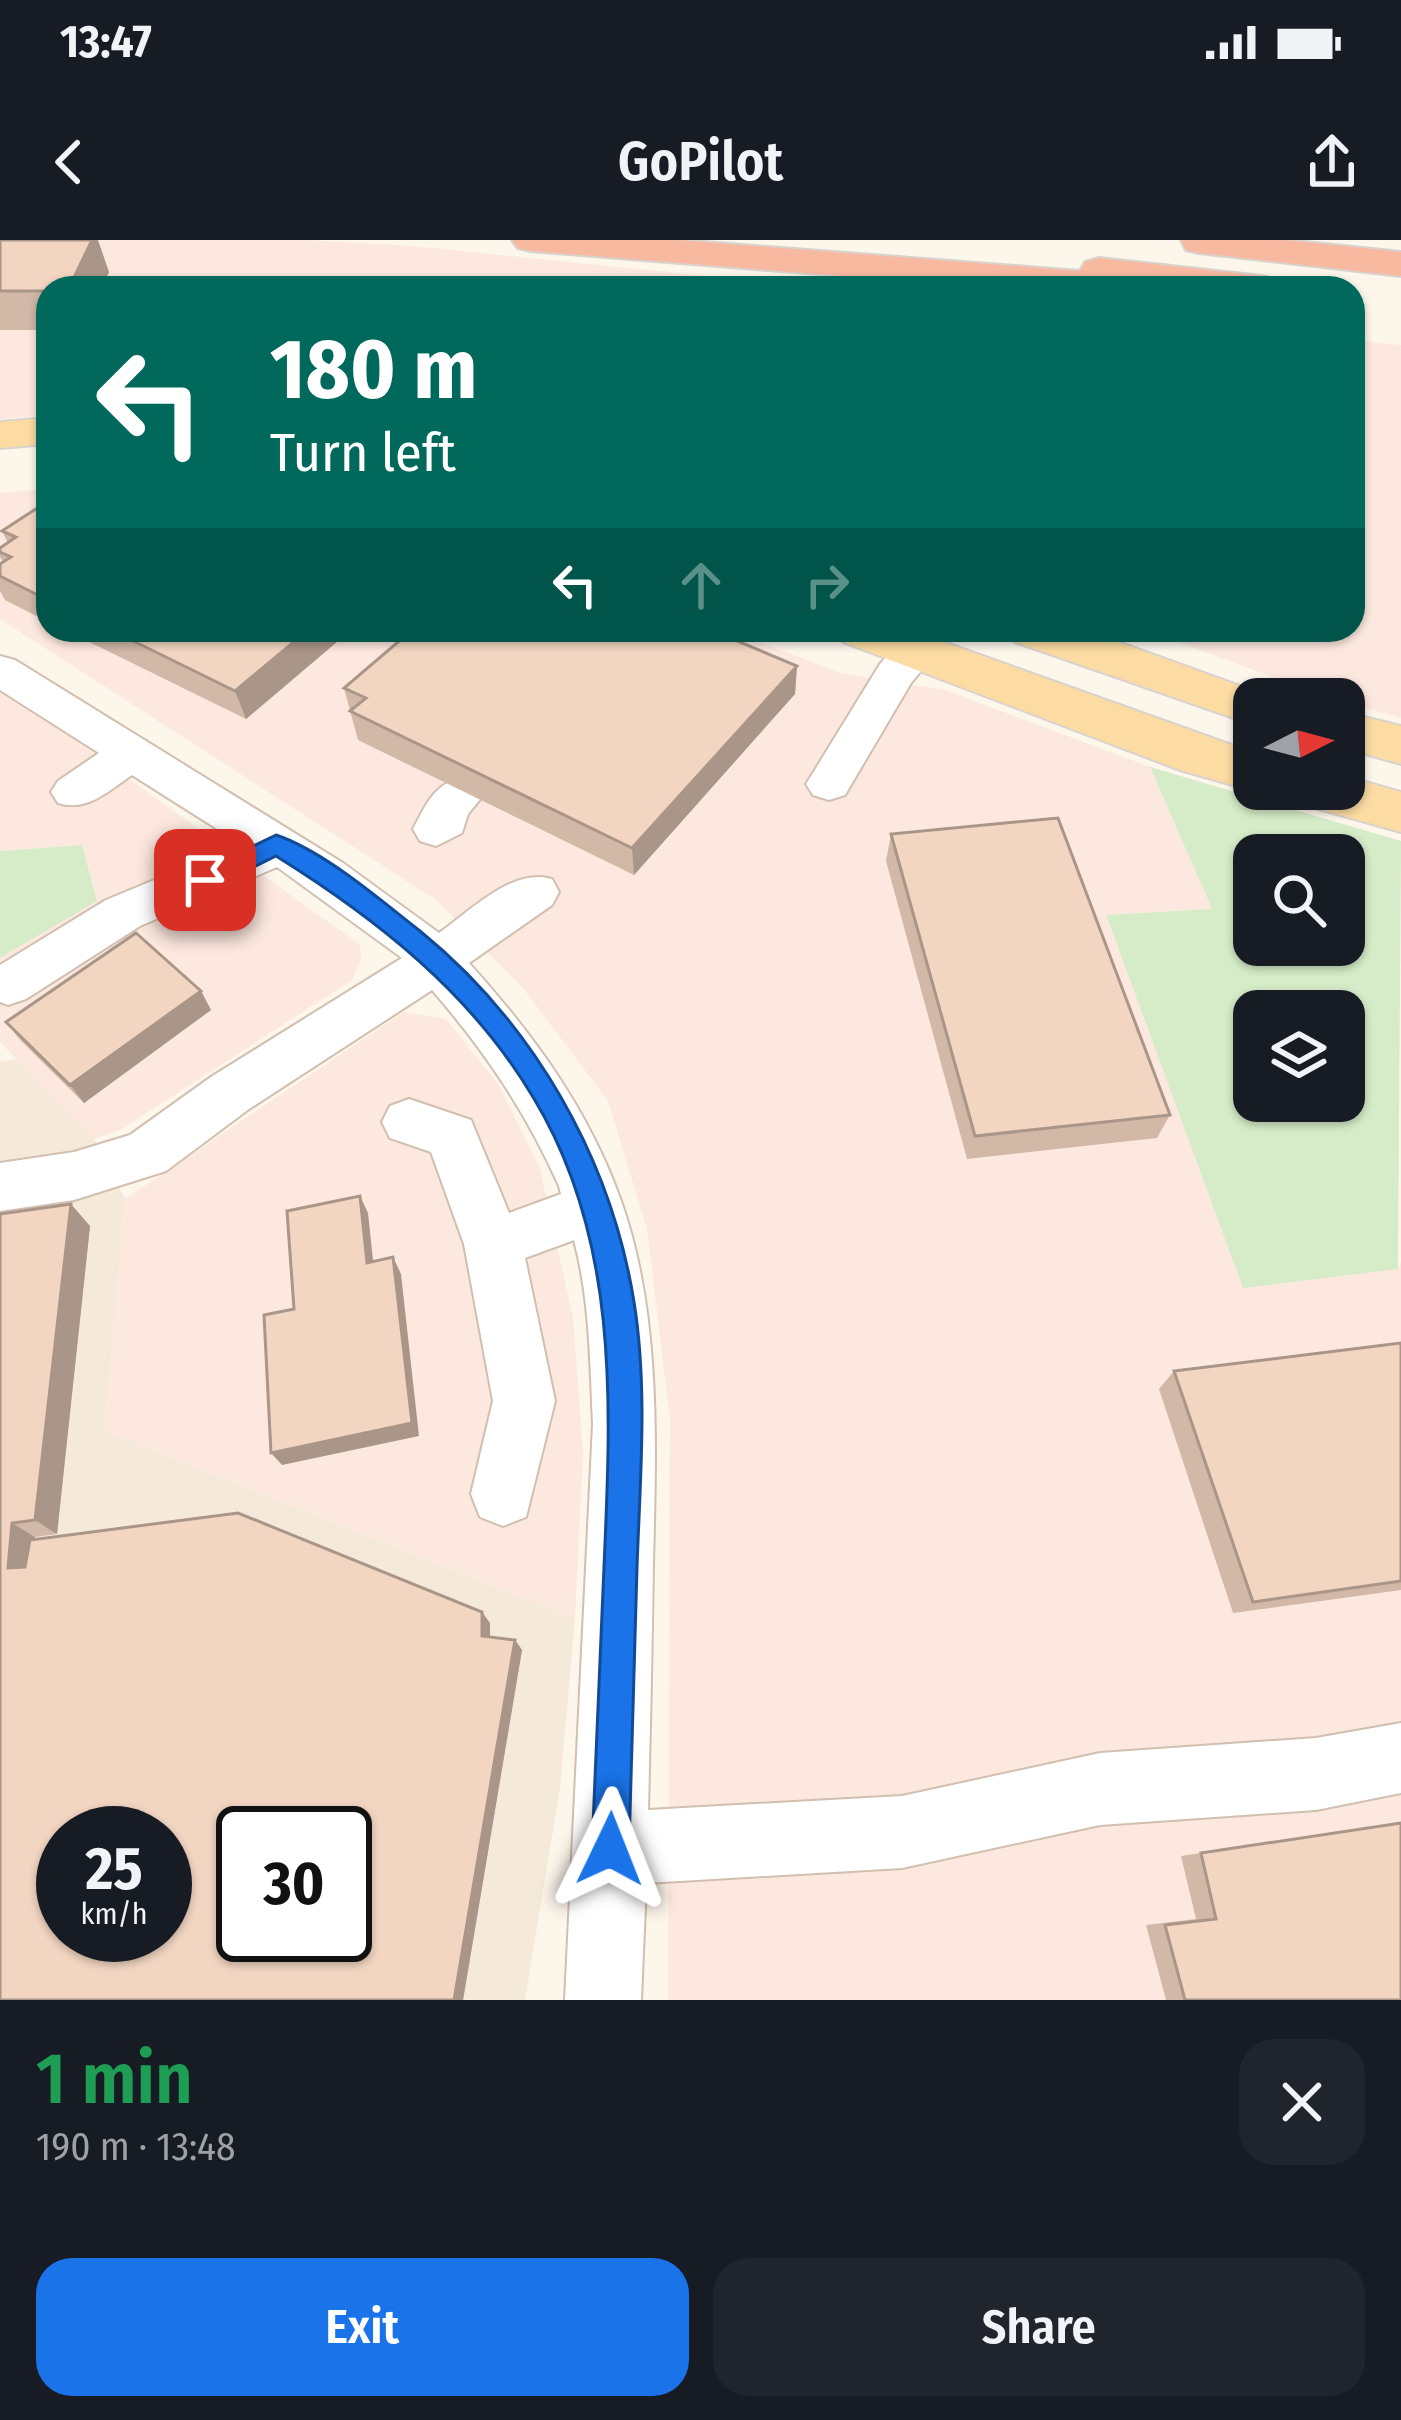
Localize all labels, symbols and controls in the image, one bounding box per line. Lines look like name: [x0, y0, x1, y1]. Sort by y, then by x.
text: 13:47: [60, 15, 152, 69]
icon: back: [36, 129, 102, 195]
icon: share: [1299, 129, 1365, 195]
text: GoPilot: [618, 130, 783, 194]
text: 180 m: [270, 319, 477, 420]
icon: left: [72, 324, 228, 480]
text: Turn left: [270, 421, 456, 485]
icon: left: [542, 552, 608, 618]
icon: ahead: [668, 552, 734, 618]
icon: right: [794, 552, 860, 618]
north arrow: [1233, 678, 1365, 810]
map controls: [1233, 678, 1365, 1122]
pin: [154, 829, 256, 931]
button: search: [1233, 834, 1365, 966]
icon: arrive: [172, 847, 238, 913]
button: layers: [1233, 990, 1365, 1122]
position arrow: [547, 1786, 673, 1912]
speed limit sign: 30: [216, 1806, 372, 1962]
text: 25: [85, 1833, 143, 1905]
text: km/h: [81, 1896, 147, 1932]
text: 1 min: [36, 2036, 193, 2122]
button: close: [1239, 2039, 1365, 2165]
text: 190 m · 13:48: [36, 2124, 236, 2170]
button: Exit: [36, 2258, 689, 2396]
button: Share: [713, 2258, 1365, 2396]

